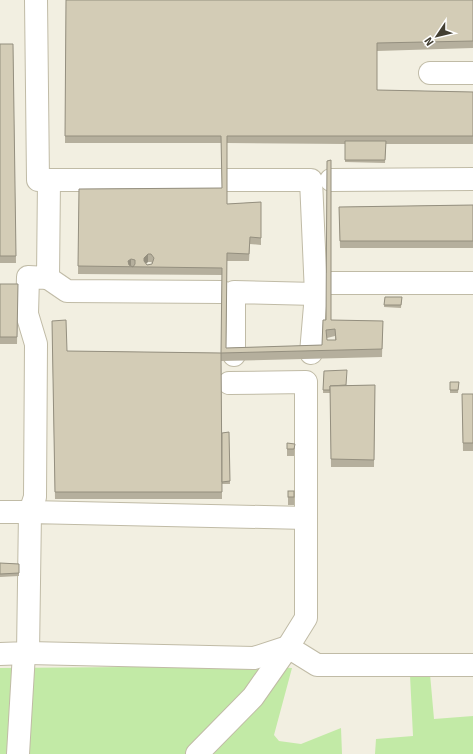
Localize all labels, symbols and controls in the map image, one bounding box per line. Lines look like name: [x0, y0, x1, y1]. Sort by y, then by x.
north arrow: [417, 16, 457, 56]
text: N: [422, 35, 437, 48]

